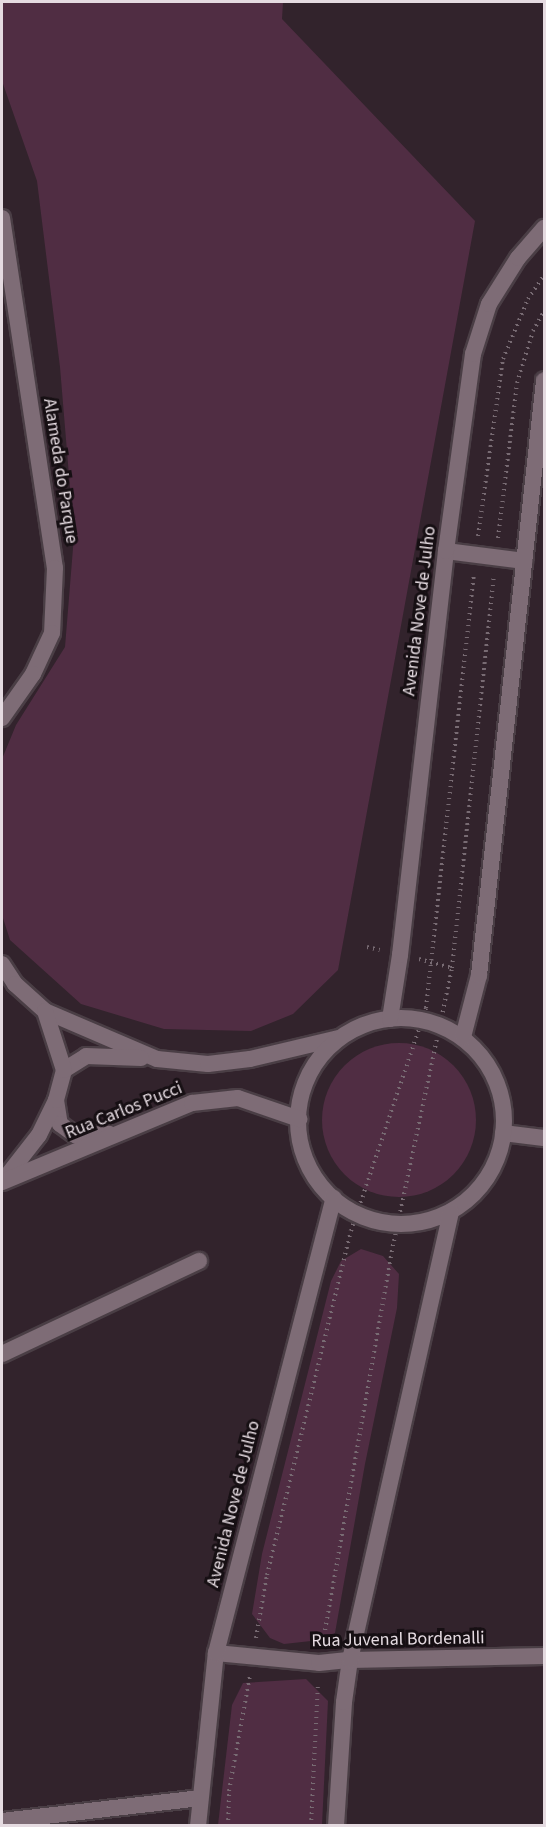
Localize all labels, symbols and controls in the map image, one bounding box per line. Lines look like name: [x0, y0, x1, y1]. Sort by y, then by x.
street label: Alameda do Parque: [38, 397, 82, 545]
street label: Avenida Nove de Julho: [399, 525, 441, 697]
street label: Rua Carlos Pucci: [62, 1078, 186, 1144]
street label: Avenida Nove de Julho: [203, 1418, 265, 1590]
street label: Rua Juvenal Bordenalli: [311, 1628, 485, 1652]

